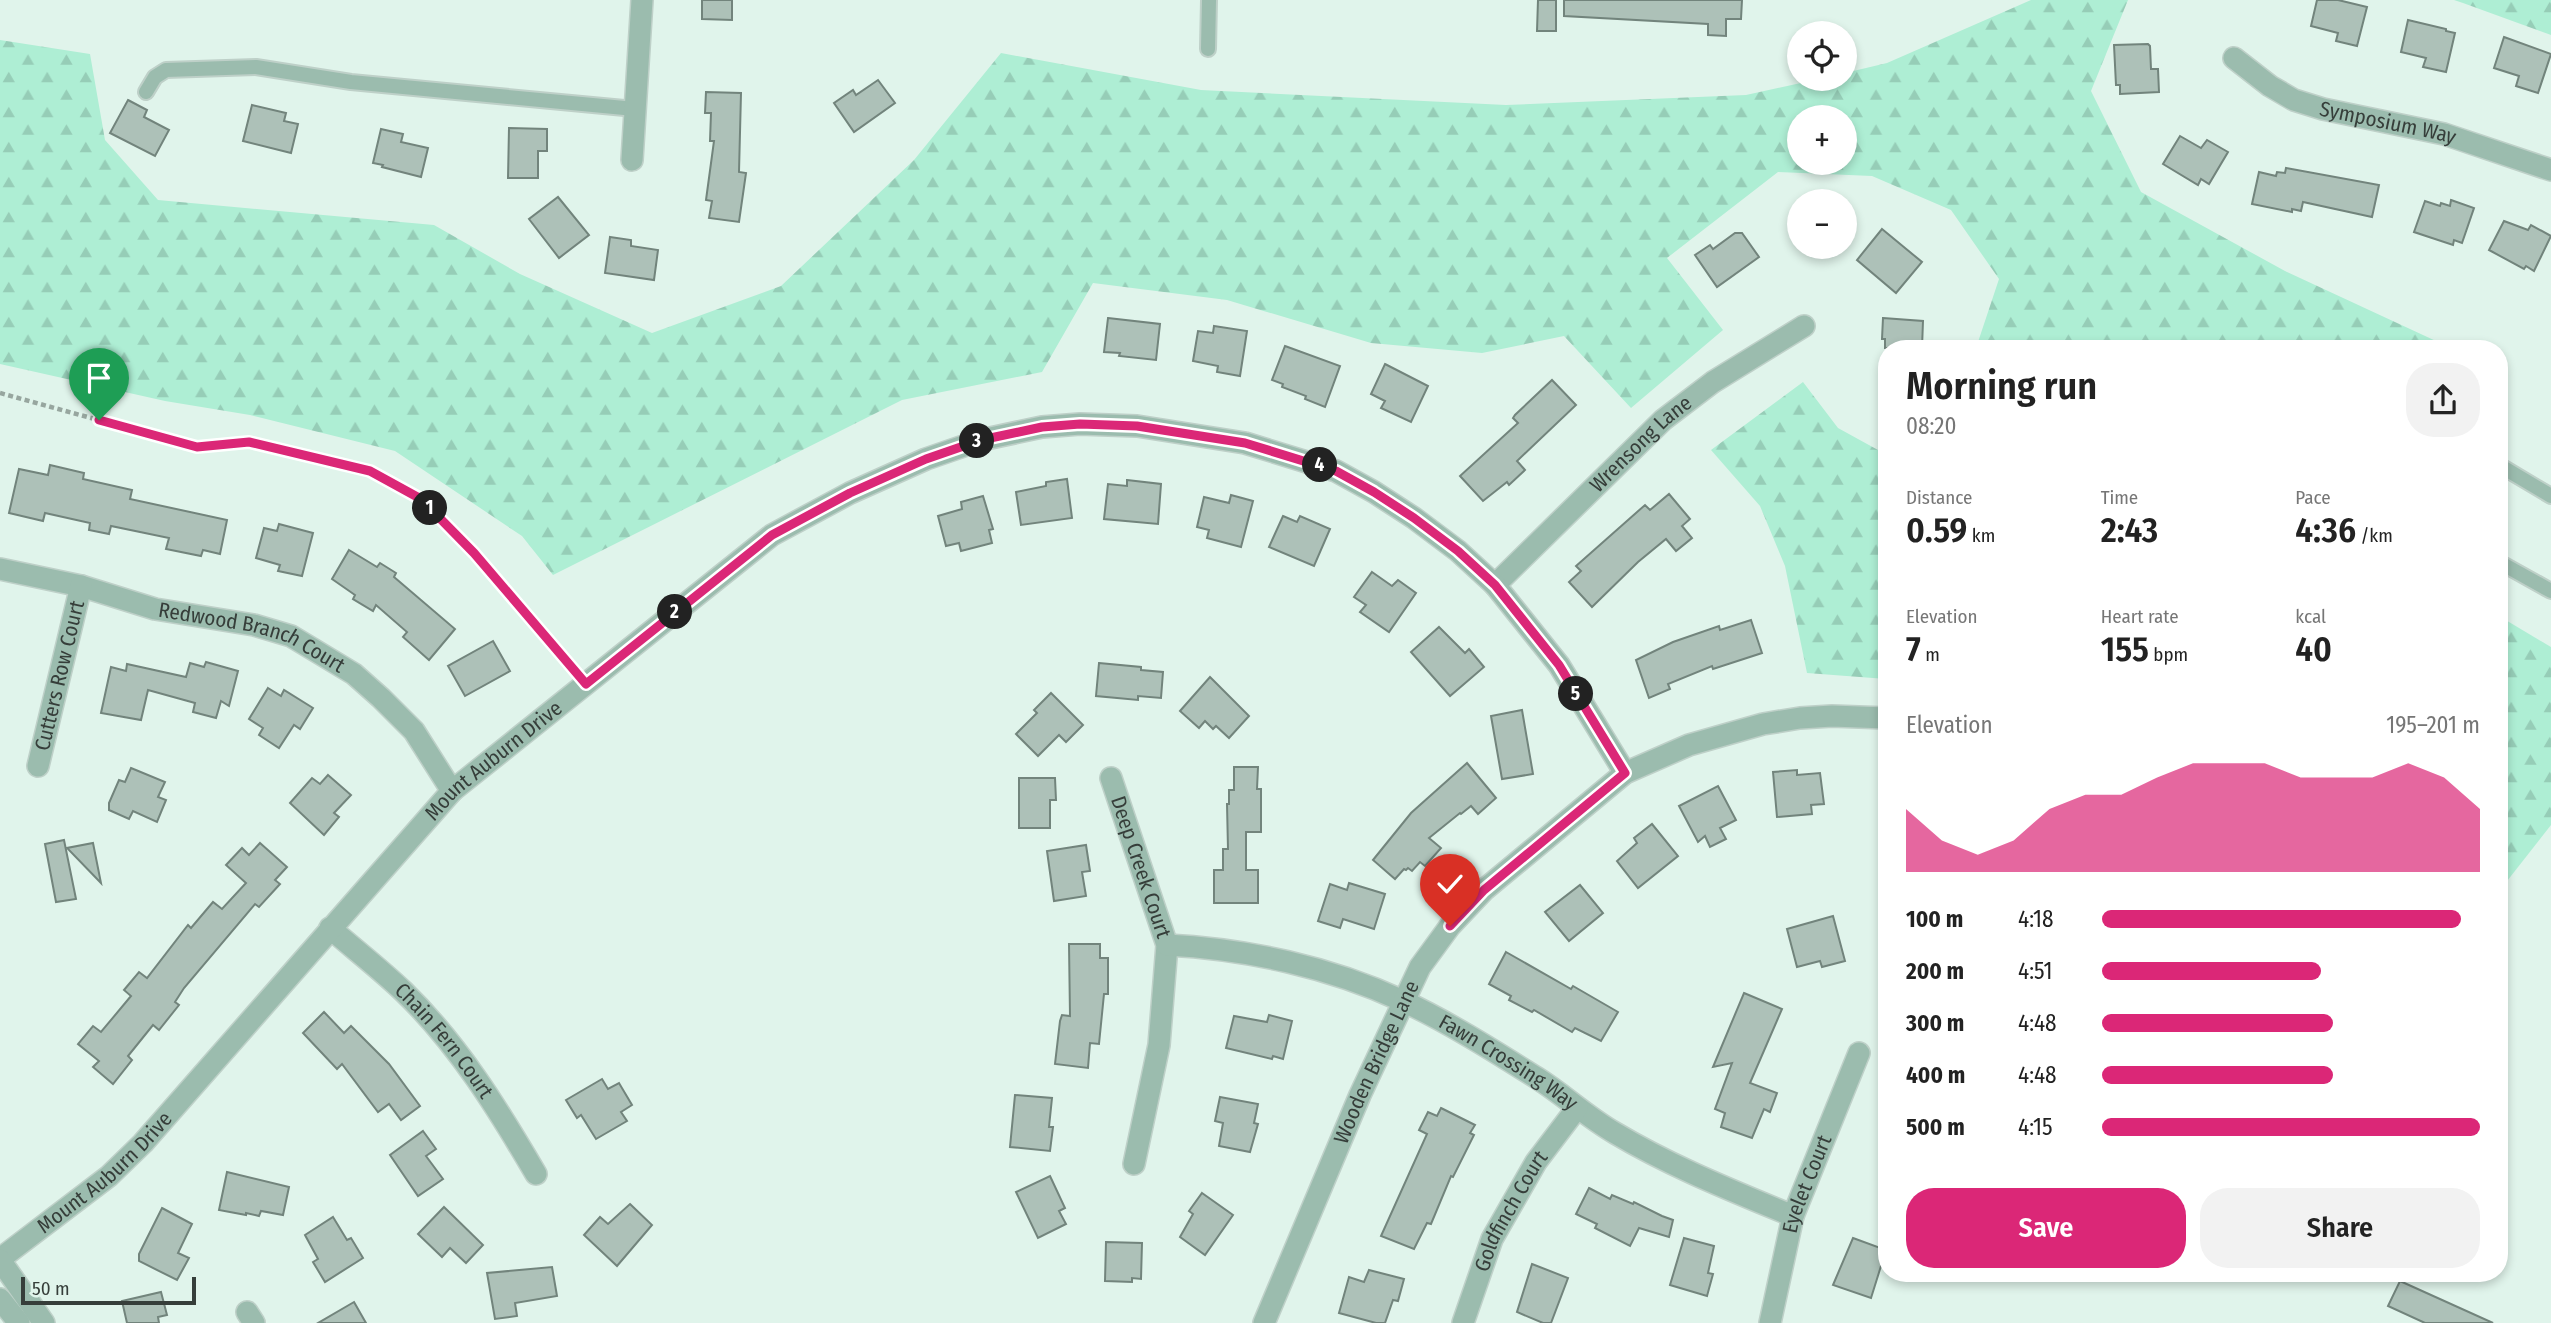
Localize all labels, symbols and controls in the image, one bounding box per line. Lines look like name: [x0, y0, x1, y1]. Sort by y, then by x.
map controls: [1787, 21, 1857, 259]
button: locate: [1787, 21, 1857, 91]
street label: Symposium Way: [2317, 96, 2460, 150]
button: +: [1787, 105, 1857, 175]
button: −: [1787, 189, 1857, 259]
pin: [69, 348, 129, 420]
icon: arrive: [80, 359, 118, 397]
text: Morning run: [1906, 363, 2097, 409]
button: share: [2406, 363, 2480, 437]
street label: Wrensong Lane: [1584, 390, 1697, 498]
text: 08:20: [1906, 412, 1957, 440]
pin: 3: [960, 424, 995, 458]
text: 3: [972, 429, 981, 452]
pin: 4: [1302, 448, 1338, 482]
text: 4: [1315, 453, 1324, 476]
text: Distance: [1906, 486, 1973, 509]
text: Time: [2101, 486, 2138, 509]
text: Pace: [2295, 486, 2331, 509]
pin: 1: [412, 490, 448, 526]
text: 1: [425, 496, 434, 519]
text: 0.59: [1906, 509, 1967, 551]
text: 2:43: [2101, 509, 2158, 551]
text: 4:36: [2295, 509, 2356, 551]
text: km: [1967, 524, 1995, 547]
text: /km: [2356, 524, 2393, 547]
pin: 2: [658, 594, 692, 630]
street label: Redwood Branch Court: [157, 597, 350, 679]
street label: Cutters Row Court: [29, 598, 90, 753]
text: 2: [670, 600, 679, 623]
text: Elevation: [1906, 605, 1978, 628]
text: Heart rate: [2101, 605, 2179, 628]
text: kcal: [2295, 605, 2326, 628]
text: 7: [1906, 628, 1921, 670]
text: 155: [2101, 628, 2149, 670]
text: 40: [2295, 628, 2332, 670]
text: m: [1921, 643, 1940, 666]
text: bpm: [2149, 643, 2188, 666]
pin: 5: [1558, 676, 1594, 712]
text: 5: [1571, 682, 1580, 705]
street label: Mount Auburn Drive: [419, 695, 567, 826]
text: Elevation: [1906, 711, 1993, 739]
text: 195–201 m: [2386, 711, 2480, 739]
street label: Deep Creek Court: [1105, 793, 1177, 942]
pin: [1420, 854, 1480, 926]
icon: check: [1431, 865, 1469, 903]
text: 100 m: [1906, 905, 1963, 933]
text: 4:18: [2018, 905, 2054, 933]
text: 200 m: [1906, 957, 1964, 985]
text: 4:51: [2018, 957, 2053, 985]
street label: Wooden Bridge Lane: [1328, 976, 1425, 1148]
street label: Chain Fern Court: [389, 977, 499, 1103]
street label: Fawn Crossing Way: [1434, 1009, 1584, 1116]
text: 300 m: [1906, 1009, 1964, 1037]
text: 4:48: [2018, 1009, 2057, 1037]
text: 400 m: [1906, 1061, 1965, 1089]
text: 4:48: [2018, 1061, 2057, 1089]
street label: Mount Auburn Drive: [32, 1106, 178, 1239]
text: 500 m: [1906, 1113, 1965, 1141]
text: 4:15: [2018, 1113, 2053, 1141]
street label: Eyelet Court: [1777, 1131, 1837, 1235]
street label: Goldfinch Court: [1469, 1145, 1553, 1275]
button: Save: [1906, 1188, 2186, 1268]
button: Share: [2200, 1188, 2480, 1268]
scale bar: [21, 1274, 196, 1306]
text: 50 m: [32, 1277, 70, 1300]

